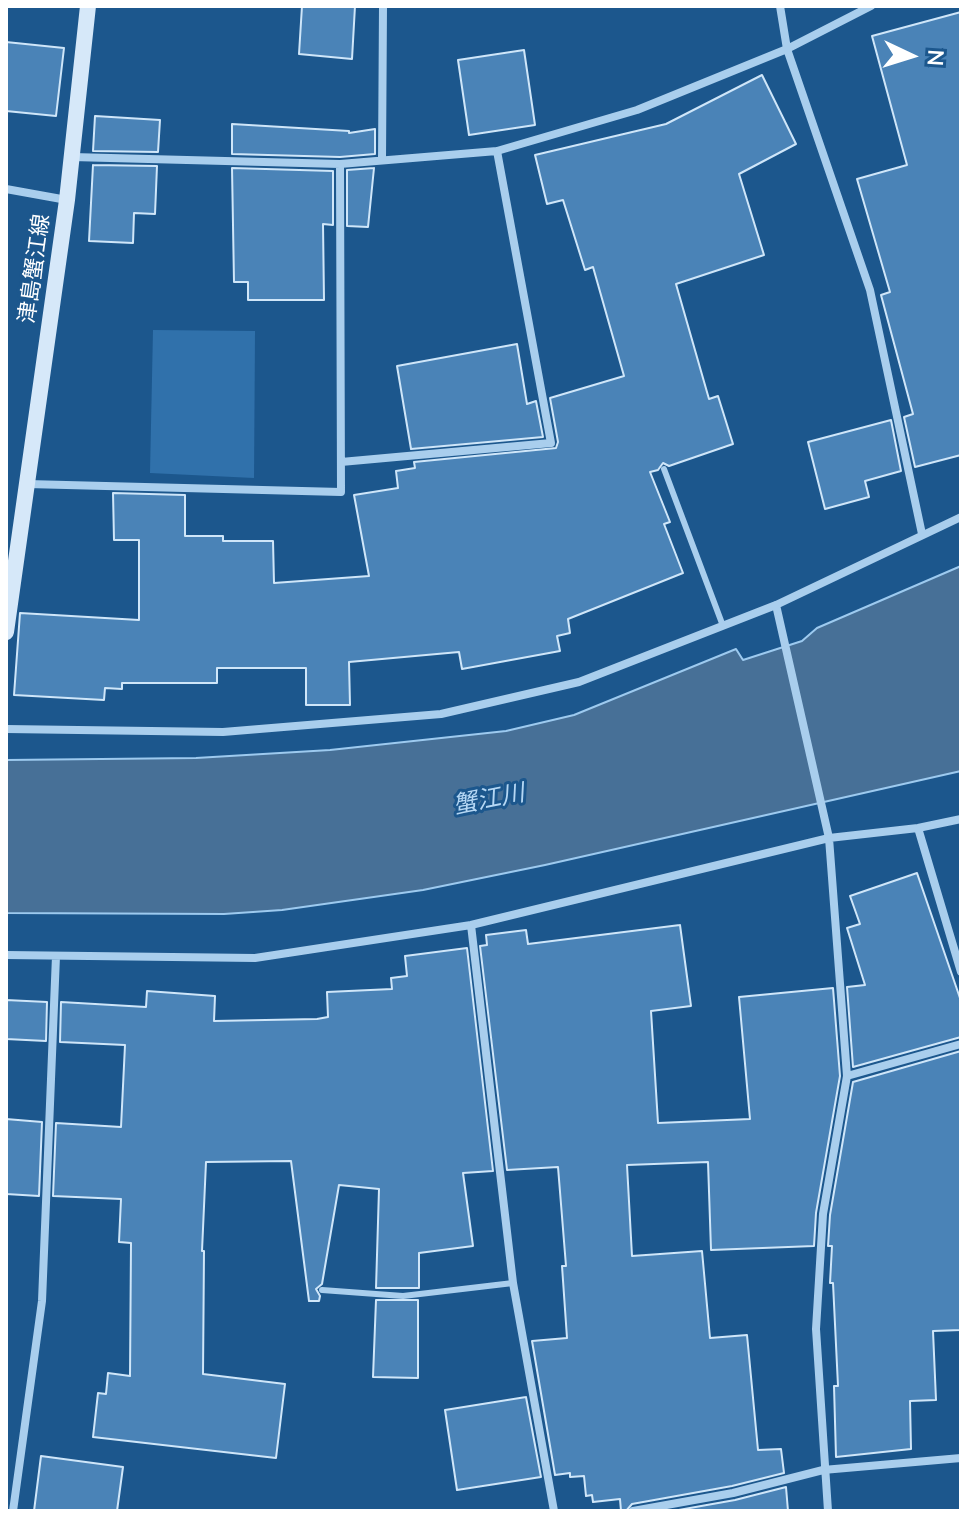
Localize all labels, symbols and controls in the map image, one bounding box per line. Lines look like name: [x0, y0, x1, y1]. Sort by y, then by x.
north arrow: [871, 16, 951, 96]
text: N: [919, 48, 950, 67]
street label: 津島蟹江線: [15, 213, 57, 325]
water label: 蟹江川: [451, 780, 527, 822]

